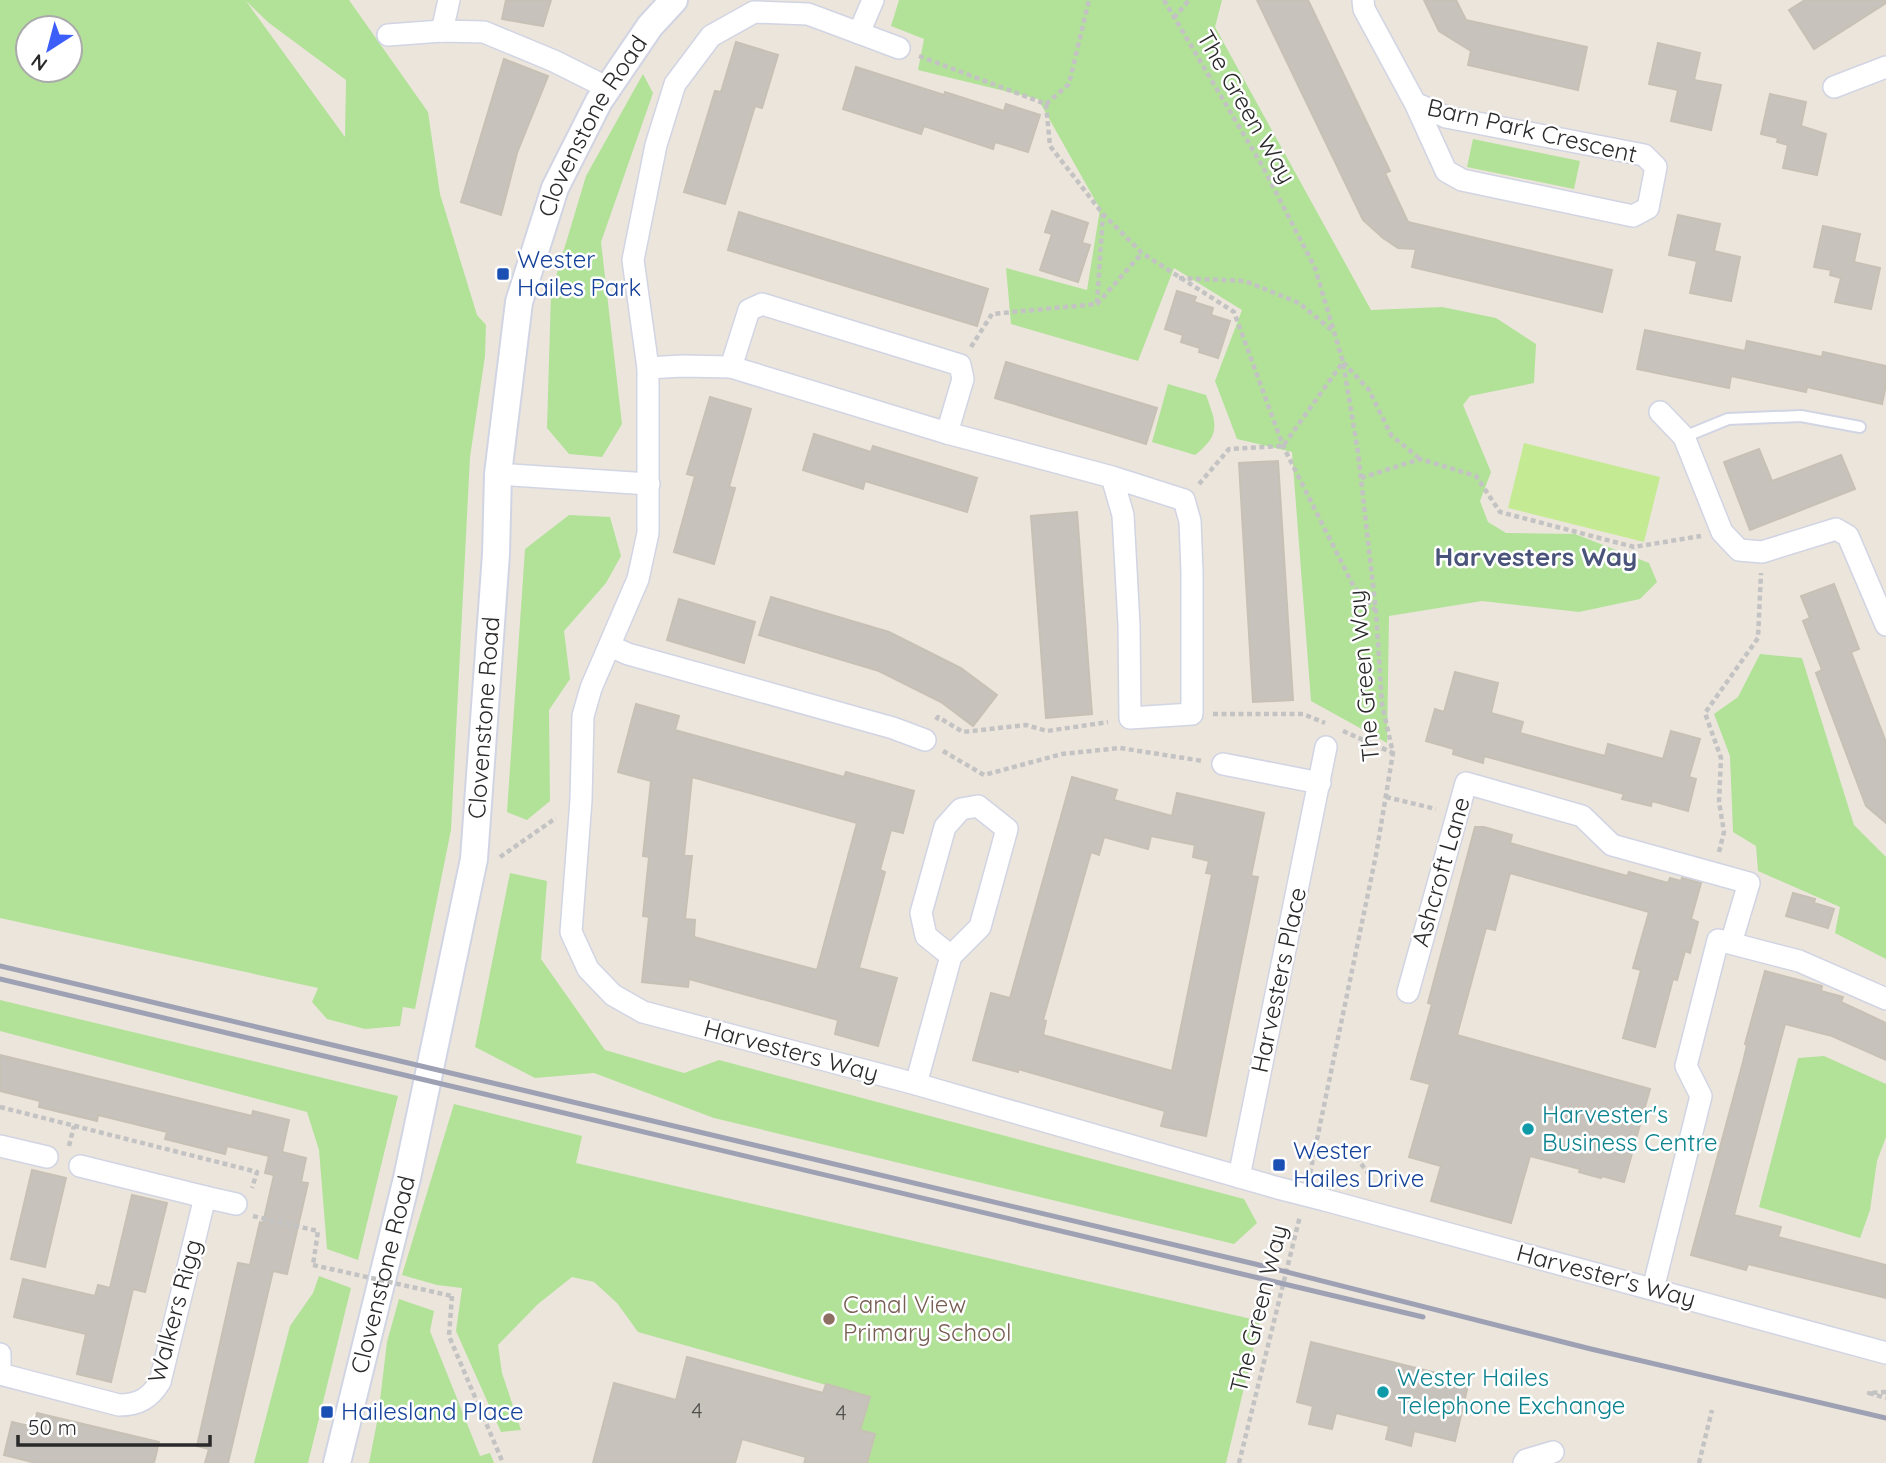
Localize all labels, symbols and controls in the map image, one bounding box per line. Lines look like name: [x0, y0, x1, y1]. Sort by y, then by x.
north arrow: [14, 14, 84, 84]
street label: The Green Way: [1191, 24, 1303, 189]
street label: Clovenstone Road: [531, 29, 653, 220]
text: N: [26, 49, 52, 77]
street label: Barn Park Crescent: [1424, 91, 1640, 169]
place label: Wester Hailes Park: [517, 244, 641, 302]
marker: Wester Hailes Park: [495, 266, 511, 282]
district label: Harvesters Way: [1435, 540, 1637, 573]
street label: The Green Way: [1341, 589, 1385, 763]
street label: Clovenstone Road: [461, 616, 505, 820]
street label: Ashcroft Lane: [1404, 793, 1476, 950]
street label: Harvesters Place: [1244, 884, 1312, 1075]
street label: Harvesters Way: [701, 1012, 882, 1088]
place label: Harvester's Business Centre: [1542, 1099, 1718, 1157]
marker: Harvester's Business Centre: [1520, 1121, 1536, 1137]
place label: Wester Hailes Drive: [1293, 1135, 1424, 1193]
marker: Wester Hailes Drive: [1271, 1157, 1287, 1173]
street label: Clovenstone Road: [344, 1172, 421, 1376]
street label: The Green Way: [1223, 1222, 1293, 1396]
street label: Walkers Rigg: [141, 1236, 208, 1386]
street label: Harvester's Way: [1513, 1237, 1699, 1313]
place label: Canal View Primary School: [843, 1289, 1012, 1347]
marker: Canal View Primary School: [821, 1311, 837, 1327]
place label: Wester Hailes Telephone Exchange: [1397, 1362, 1625, 1420]
marker: Wester Hailes Telephone Exchange: [1375, 1384, 1391, 1400]
place label: Hailesland Place: [341, 1396, 523, 1426]
house number: 4: [691, 1397, 703, 1423]
house number: 4: [835, 1399, 847, 1425]
scale bar: [18, 1404, 210, 1448]
marker: Hailesland Place: [319, 1404, 335, 1420]
text: 50 m: [28, 1414, 77, 1440]

